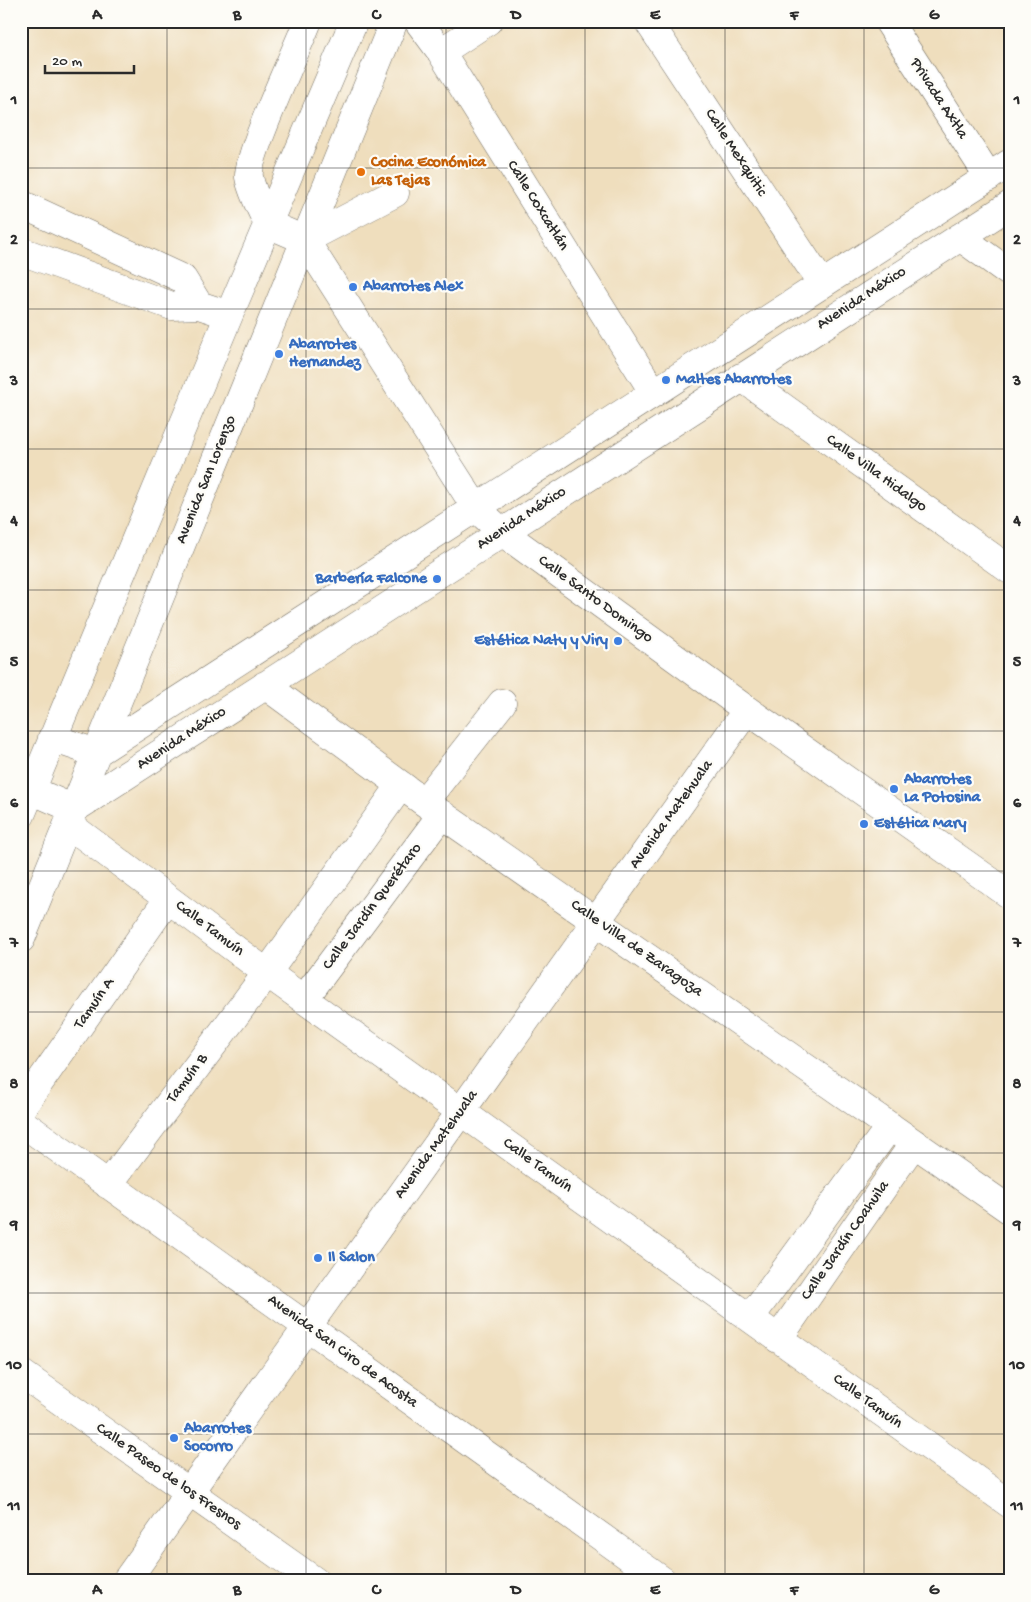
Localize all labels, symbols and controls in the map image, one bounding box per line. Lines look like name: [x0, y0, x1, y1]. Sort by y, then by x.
text: A: [91, 7, 103, 26]
text: B: [232, 7, 242, 26]
text: C: [371, 7, 382, 26]
text: D: [509, 7, 522, 26]
text: E: [650, 7, 661, 26]
text: F: [789, 7, 800, 26]
text: G: [929, 7, 940, 26]
scale bar: [45, 42, 134, 74]
text: 20 m: [52, 53, 82, 71]
street label: Privada Axtla: [904, 54, 972, 144]
text: 1: [10, 92, 17, 111]
text: 1: [1013, 92, 1020, 111]
street label: Calle Mexquitic: [700, 106, 771, 201]
place label: Cocina Económica Las Tejas: [370, 154, 487, 191]
street label: Calle Coxcatlán: [502, 157, 573, 255]
marker: Cocina Económica Las Tejas: [355, 166, 367, 178]
text: 2: [10, 232, 18, 251]
text: 2: [1013, 232, 1021, 251]
street label: Avenida México: [814, 263, 910, 335]
place label: Abarrotes Alex: [362, 278, 464, 297]
marker: Abarrotes Alex: [347, 281, 359, 293]
place label: Abarrotes Hernandez: [288, 336, 362, 373]
marker: Abarrotes Hernandez: [273, 348, 285, 360]
place label: Maltes Abarrotes: [676, 371, 792, 390]
text: 3: [9, 373, 18, 392]
text: 3: [1012, 373, 1021, 392]
marker: Maltes Abarrotes: [660, 374, 672, 386]
street label: Avenida San Lorenzo: [173, 413, 241, 547]
street label: Calle Villa Hidalgo: [822, 431, 930, 517]
street label: Avenida México: [474, 483, 570, 555]
text: 4: [9, 513, 18, 532]
text: 4: [1012, 513, 1021, 532]
street label: Calle Santo Domingo: [534, 552, 656, 648]
place label: Barbería Falcone: [315, 570, 428, 589]
marker: Barbería Falcone: [431, 573, 443, 585]
place label: Estética Naty y Viry: [474, 632, 608, 651]
marker: Estética Naty y Viry: [612, 635, 624, 647]
text: 5: [10, 654, 19, 673]
text: 5: [1013, 654, 1022, 673]
street label: Avenida México: [134, 703, 230, 775]
street label: Avenida Matehuala: [626, 756, 719, 873]
place label: Abarrotes La Potosina: [903, 771, 981, 808]
marker: Abarrotes La Potosina: [888, 783, 900, 795]
text: 6: [10, 795, 19, 814]
text: 6: [1013, 795, 1022, 814]
place label: Estética Mary: [874, 815, 966, 834]
marker: Estética Mary: [858, 818, 870, 830]
street label: Calle Jardín Querétaro: [319, 840, 427, 974]
street label: Calle Villa de Zaragoza: [566, 896, 707, 1003]
street label: Calle Tamuín: [171, 897, 248, 961]
text: 7: [9, 935, 19, 954]
text: 7: [1012, 935, 1022, 954]
street label: Tamuín A: [70, 973, 120, 1034]
street label: Tamuín B: [163, 1050, 213, 1108]
text: 8: [10, 1076, 19, 1095]
text: 8: [1013, 1076, 1022, 1095]
street label: Avenida Matehuala: [391, 1086, 484, 1203]
street label: Calle Tamuín: [498, 1134, 576, 1198]
street label: Calle Jardín Coahuila: [798, 1177, 895, 1305]
text: 9: [9, 1217, 18, 1236]
text: 9: [1012, 1217, 1021, 1236]
place label: Il Salon: [328, 1249, 375, 1268]
marker: Il Salon: [312, 1252, 324, 1264]
street label: Avenida San Ciro de Acosta: [263, 1291, 422, 1414]
text: 10: [5, 1357, 22, 1376]
text: 10: [1008, 1357, 1025, 1376]
street label: Calle Tamuín: [828, 1370, 906, 1434]
street label: Calle Paseo de los Fresnos: [92, 1420, 245, 1535]
place label: Abarrotes Socorro: [183, 1420, 252, 1457]
marker: Abarrotes Socorro: [168, 1432, 180, 1444]
text: 11: [7, 1498, 20, 1517]
text: 11: [1010, 1498, 1023, 1517]
text: A: [91, 1582, 103, 1601]
text: B: [232, 1582, 242, 1601]
text: C: [371, 1582, 382, 1601]
text: D: [509, 1582, 522, 1601]
text: E: [650, 1582, 661, 1601]
text: F: [789, 1582, 800, 1601]
text: G: [929, 1582, 940, 1601]

